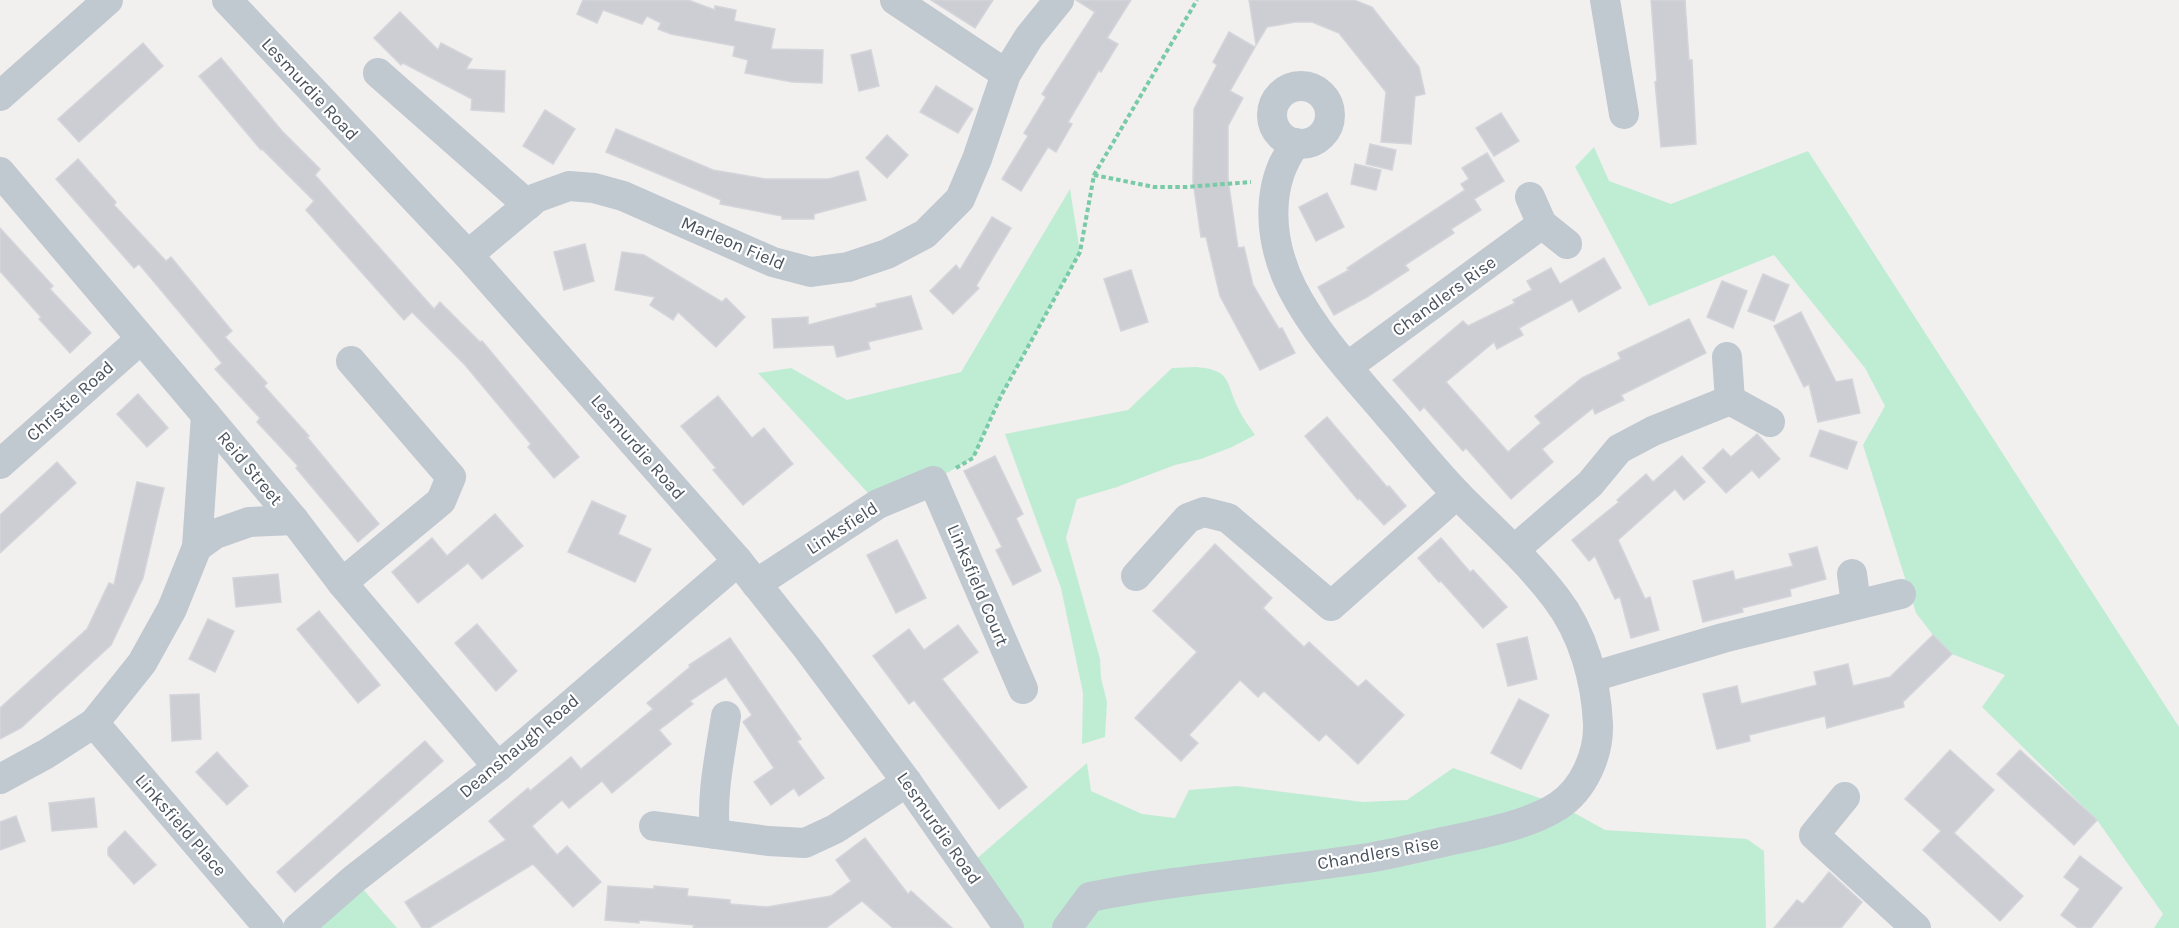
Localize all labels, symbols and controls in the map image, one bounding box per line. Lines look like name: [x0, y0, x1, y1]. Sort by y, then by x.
street label: Lesmurdie Road: [257, 33, 363, 145]
street label: Marleon Field: [678, 211, 788, 275]
street label: Chandlers Rise: [1388, 251, 1500, 341]
street label: Christie Road: [22, 356, 118, 446]
street label: Lesmurdie Road: [586, 390, 690, 504]
street label: Reid Street: [213, 426, 287, 510]
street label: Linksfield: [802, 497, 882, 559]
street label: Linksfield Court: [942, 521, 1014, 649]
street label: Deanshaugh Road: [455, 689, 583, 803]
street label: Lesmurdie Road: [892, 767, 986, 889]
street label: Linksfield Place: [131, 769, 231, 881]
street label: Chandlers Rise: [1316, 831, 1440, 875]

